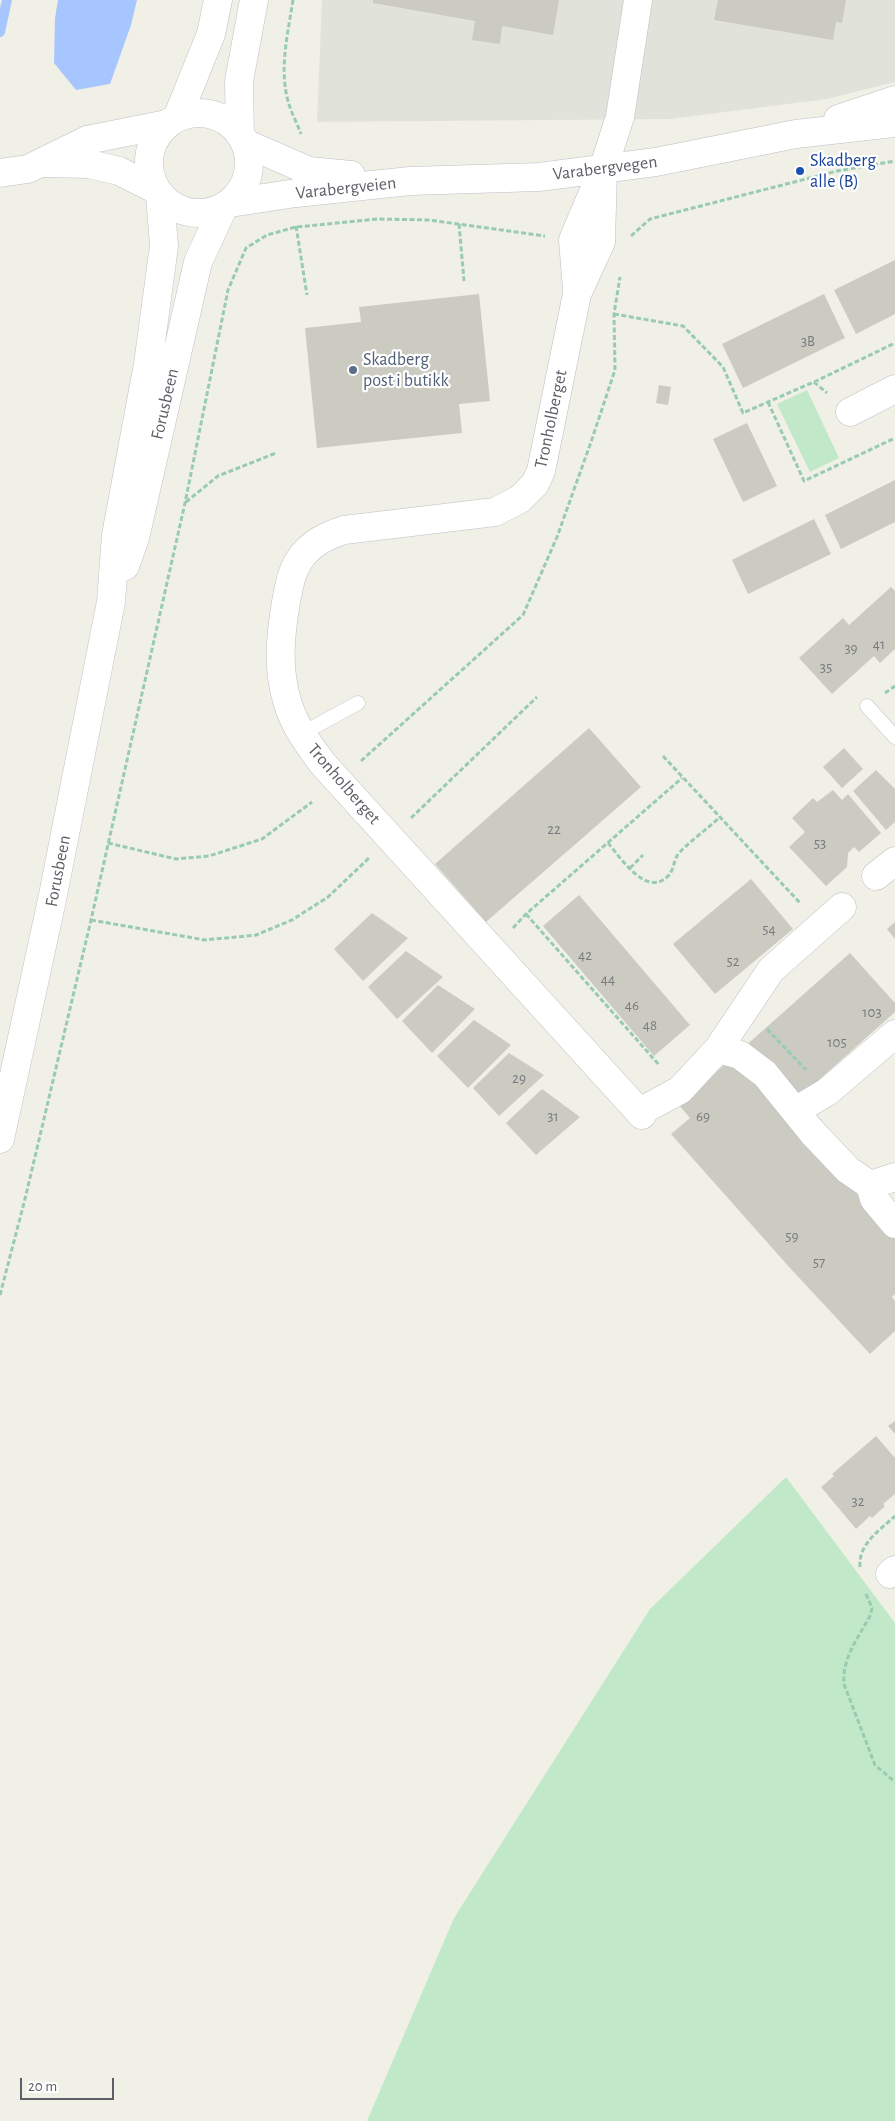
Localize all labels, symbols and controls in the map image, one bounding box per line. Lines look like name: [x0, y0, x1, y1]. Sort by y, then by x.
place label: Skadberg alle (B): [810, 150, 876, 192]
street label: Varabergvegen: [551, 151, 659, 185]
marker: Skadberg alle (B): [794, 165, 806, 177]
street label: Varabergveien: [295, 172, 397, 204]
house number: 3B: [801, 332, 815, 350]
place label: Skadberg post i butikk: [363, 349, 449, 392]
marker: Skadberg post i butikk: [347, 364, 359, 376]
street label: Forusbeen: [146, 366, 184, 442]
street label: Tronholberget: [530, 368, 572, 470]
house number: 41: [873, 635, 885, 653]
house number: 39: [844, 639, 858, 657]
house number: 35: [820, 658, 832, 676]
street label: Tronholberget: [303, 739, 385, 829]
house number: 22: [547, 820, 561, 838]
street label: Forusbeen: [40, 833, 76, 909]
house number: 53: [814, 834, 826, 852]
house number: 54: [762, 920, 776, 938]
house number: 42: [578, 946, 592, 964]
house number: 52: [726, 952, 740, 970]
house number: 44: [601, 970, 615, 988]
house number: 46: [625, 996, 639, 1014]
house number: 103: [862, 1003, 882, 1021]
house number: 48: [643, 1016, 657, 1034]
house number: 105: [827, 1033, 847, 1051]
house number: 29: [512, 1069, 526, 1087]
house number: 31: [547, 1107, 559, 1125]
house number: 69: [696, 1107, 710, 1125]
house number: 59: [785, 1227, 799, 1245]
house number: 57: [813, 1253, 825, 1271]
house number: 32: [851, 1492, 865, 1510]
scale bar: [22, 2068, 116, 2100]
text: 20 m: [28, 2079, 57, 2094]

